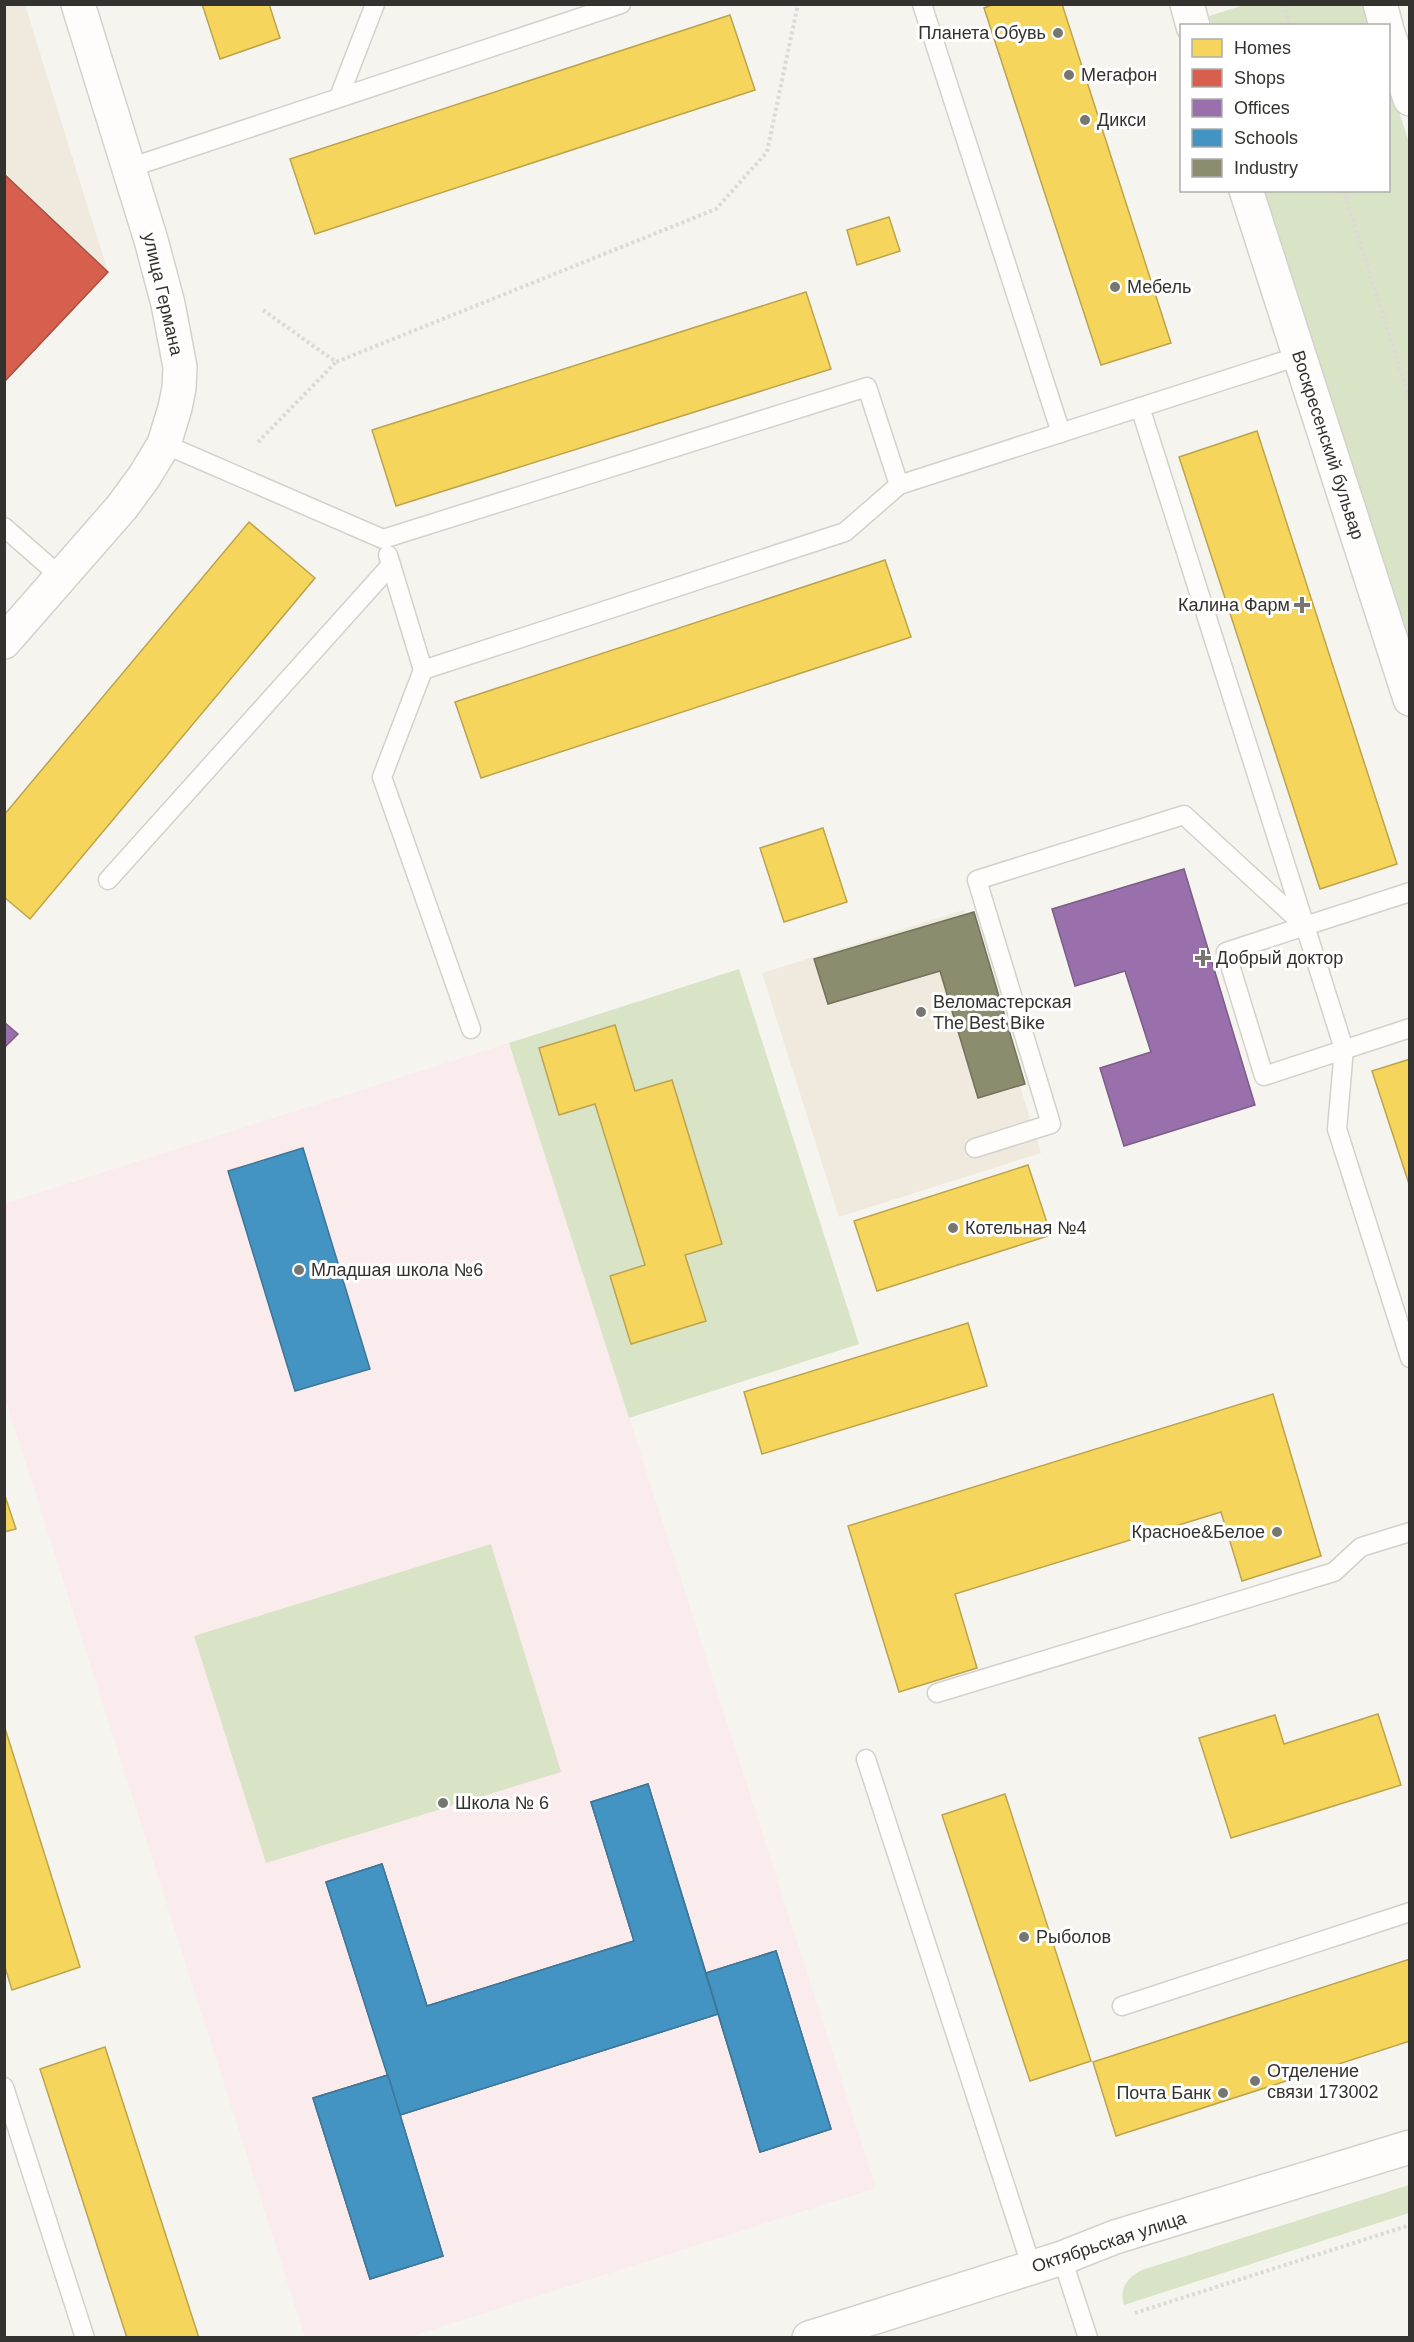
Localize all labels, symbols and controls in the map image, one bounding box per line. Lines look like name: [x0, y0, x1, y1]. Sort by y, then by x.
place label: Планета Обувь: [918, 23, 1046, 43]
legend: [1180, 24, 1390, 192]
marker: Планета Обувь: [1051, 26, 1065, 40]
text: Homes: [1234, 38, 1291, 58]
place label: Мегафон: [1081, 65, 1157, 85]
marker: Мегафон: [1062, 68, 1076, 82]
text: Shops: [1234, 68, 1285, 88]
text: Offices: [1234, 98, 1290, 118]
place label: Дикси: [1097, 110, 1146, 130]
marker: Дикси: [1078, 113, 1092, 127]
text: Schools: [1234, 128, 1298, 148]
text: Industry: [1234, 158, 1298, 178]
street label: улица Германа: [139, 231, 187, 358]
place label: Мебель: [1127, 277, 1191, 297]
marker: Мебель: [1108, 280, 1122, 294]
street label: Воскресенский бульвар: [1288, 348, 1368, 542]
place label: Калина Фарм: [1178, 595, 1290, 615]
marker: Калина Фарм: [1295, 598, 1309, 612]
place label: Добрый доктор: [1216, 948, 1343, 968]
marker: Добрый доктор: [1194, 949, 1212, 967]
place label: Веломастерская The Best Bike: [933, 992, 1072, 1033]
marker: Веломастерская The Best Bike: [914, 1005, 928, 1019]
place label: Котельная №4: [965, 1218, 1086, 1238]
marker: Котельная №4: [946, 1221, 960, 1235]
place label: Младшая школа №6: [311, 1260, 483, 1280]
marker: Младшая школа №6: [292, 1263, 306, 1277]
place label: Красное&Белое: [1132, 1522, 1265, 1542]
marker: Красное&Белое: [1270, 1525, 1284, 1539]
place label: Школа № 6: [455, 1793, 549, 1813]
marker: Школа № 6: [436, 1796, 450, 1810]
place label: Рыболов: [1036, 1927, 1111, 1947]
marker: Рыболов: [1017, 1930, 1031, 1944]
place label: Отделение связи 173002: [1267, 2061, 1378, 2102]
marker: Отделение связи 173002: [1248, 2074, 1262, 2088]
place label: Почта Банк: [1116, 2083, 1211, 2103]
marker: Почта Банк: [1216, 2086, 1230, 2100]
street label: Октябрьская улица: [1029, 2207, 1190, 2276]

